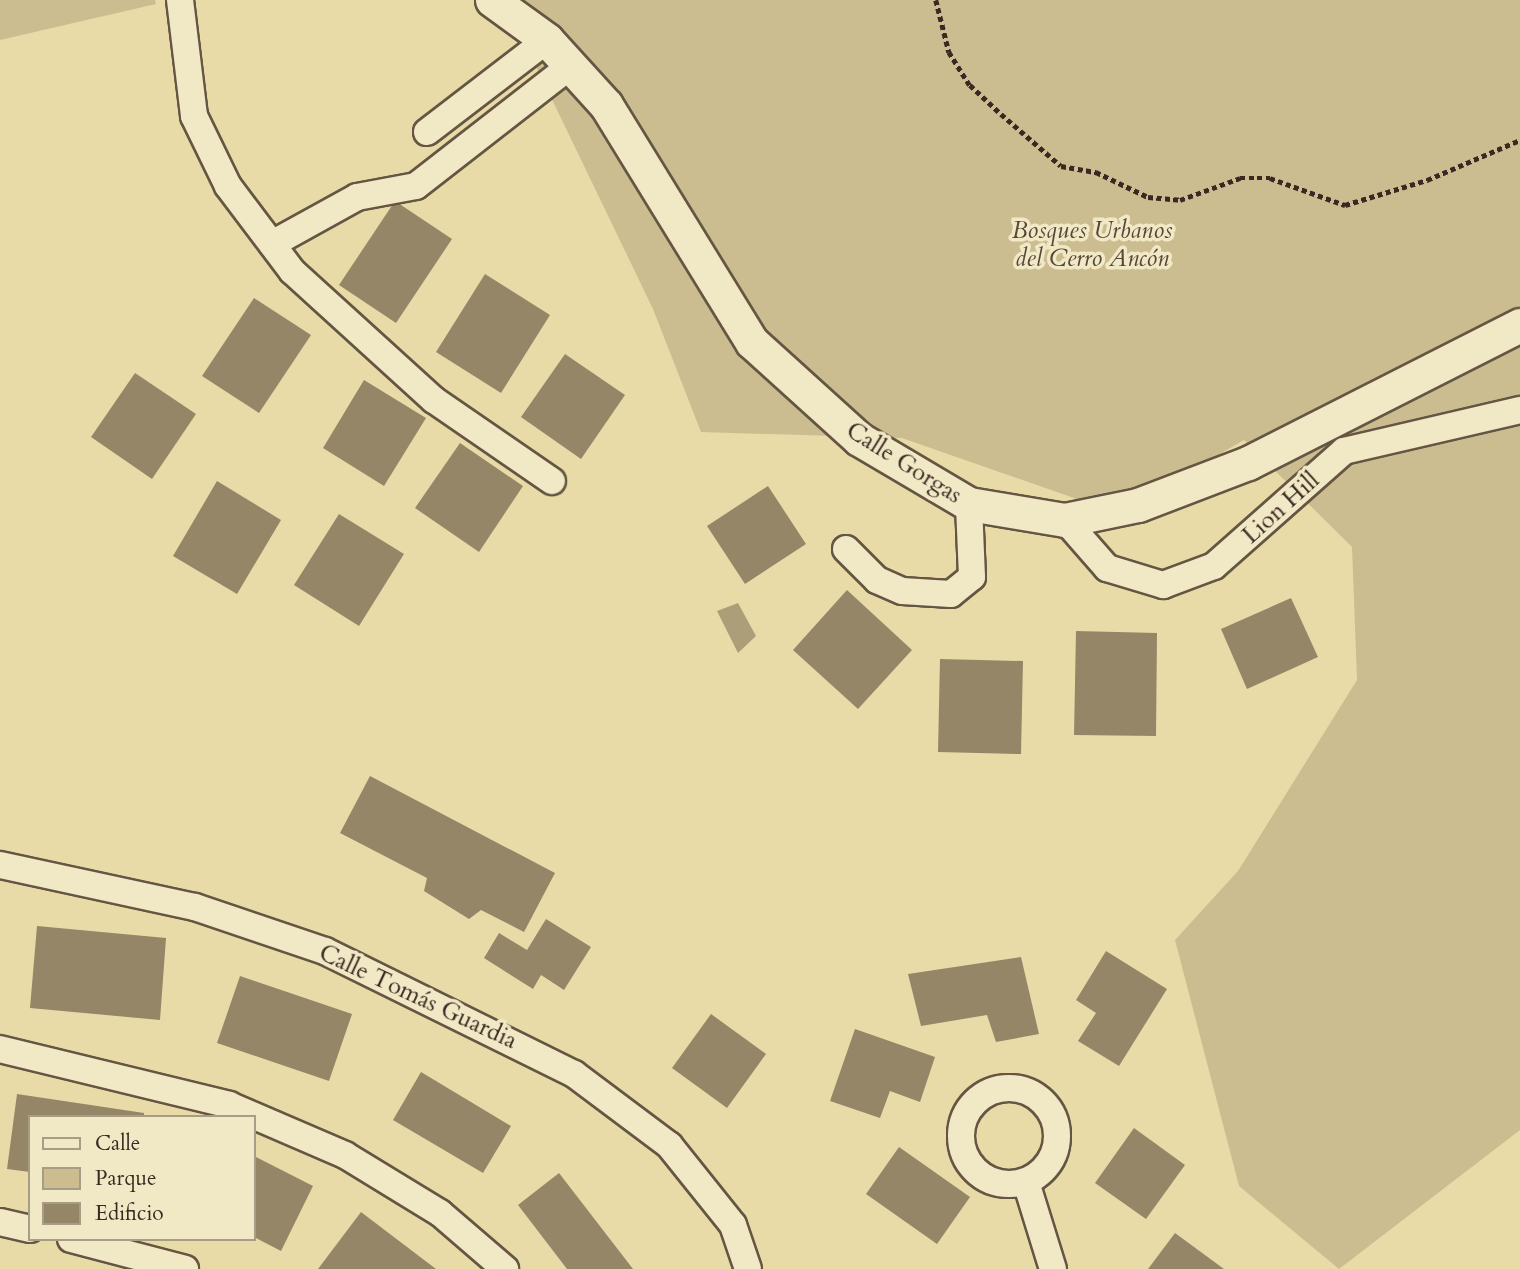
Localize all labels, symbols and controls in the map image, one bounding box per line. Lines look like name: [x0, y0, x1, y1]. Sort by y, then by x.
park label: Bosques Urbanos del Cerro Ancón: [1012, 217, 1172, 273]
street label: Calle Gorgas: [841, 416, 967, 510]
street label: Lion Hill: [1237, 466, 1325, 550]
street label: Calle Tomás Guardia: [314, 938, 522, 1056]
legend: [28, 1115, 256, 1241]
text: Calle: [95, 1129, 140, 1158]
text: Parque: [95, 1164, 156, 1193]
text: Edificio: [95, 1199, 164, 1228]

